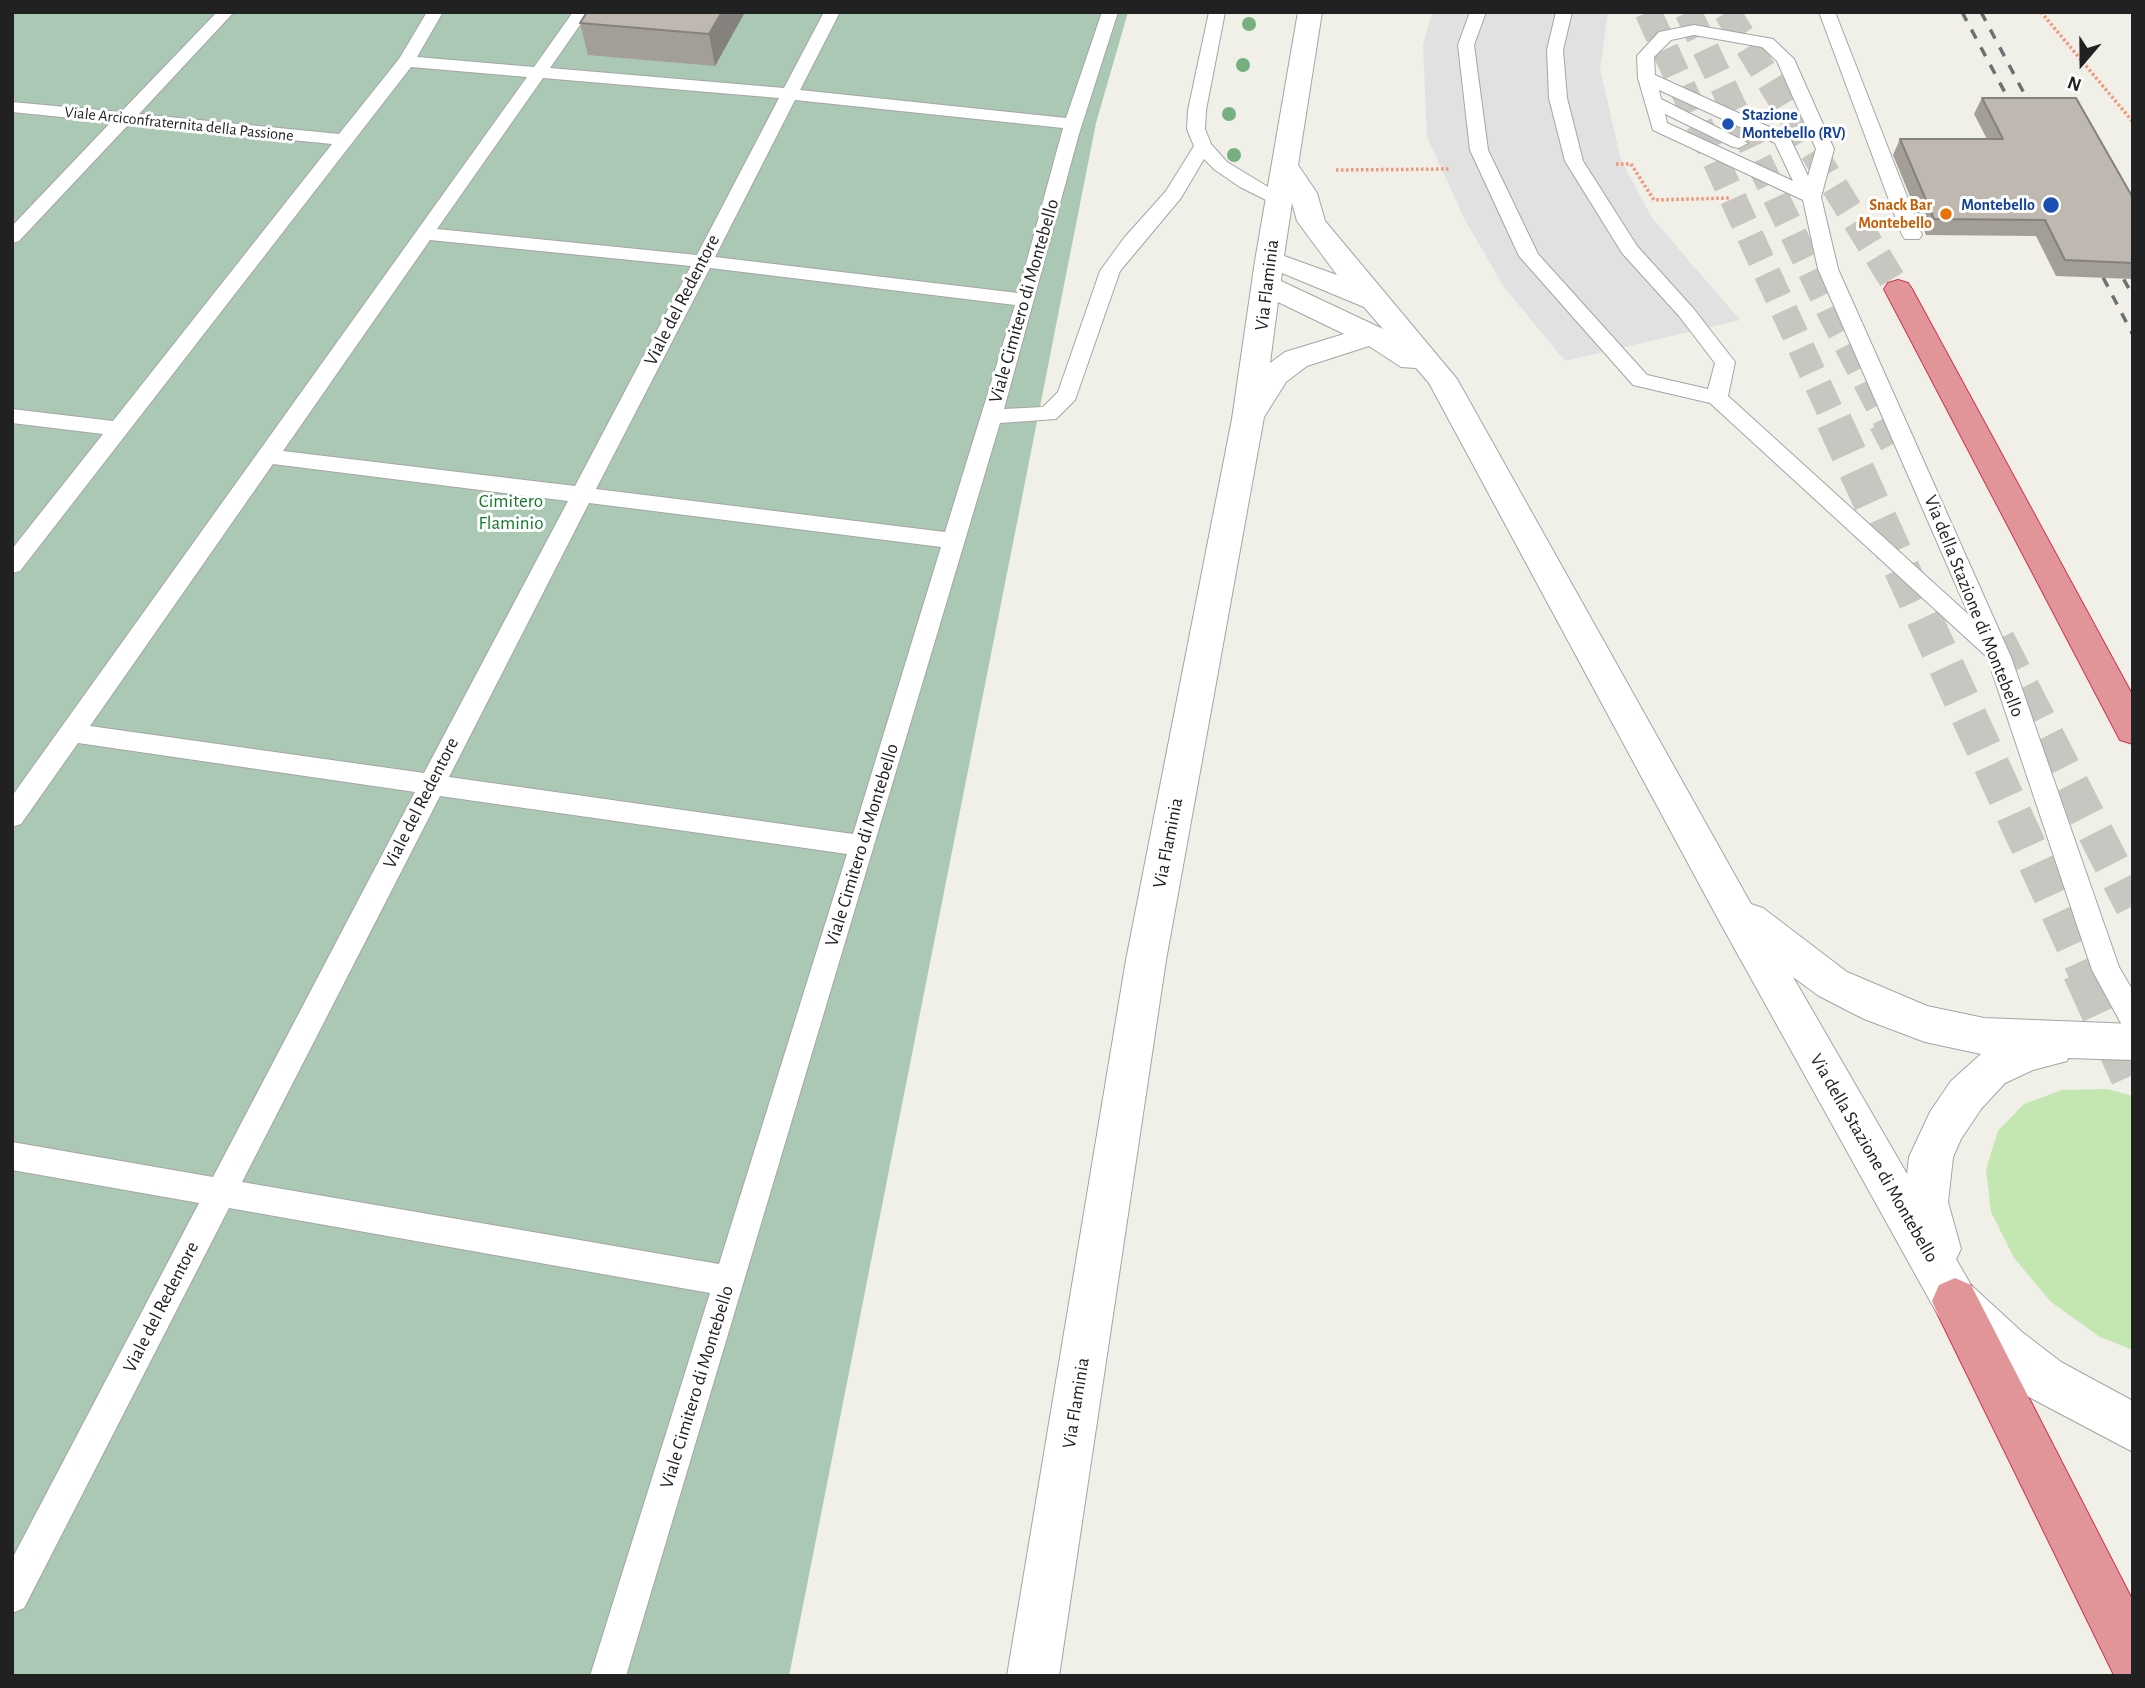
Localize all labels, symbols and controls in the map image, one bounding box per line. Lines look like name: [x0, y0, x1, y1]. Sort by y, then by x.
north arrow: [2047, 28, 2117, 98]
text: N: [2065, 72, 2084, 94]
street label: Viale Arciconfraternita della Passione: [63, 102, 295, 146]
place label: Stazione Montebello (RV): [1742, 105, 1846, 143]
marker: Stazione Montebello (RV): [1720, 116, 1736, 132]
place label: Snack Bar Montebello: [1858, 195, 1932, 233]
place label: Montebello: [1961, 195, 2035, 215]
marker: Montebello: [2041, 195, 2061, 215]
street label: Viale Cimitero di Montebello: [984, 196, 1064, 406]
marker: Snack Bar Montebello: [1938, 206, 1954, 222]
street label: Viale del Redentore: [639, 231, 725, 369]
street label: Via Flaminia: [1250, 238, 1284, 332]
park label: Cimitero Flaminio: [478, 490, 544, 534]
street label: Via della Stazione di Montebello: [1919, 492, 2029, 720]
street label: Viale del Redentore: [378, 734, 464, 872]
street label: Viale Cimitero di Montebello: [820, 741, 904, 949]
street label: Via Flaminia: [1148, 796, 1188, 890]
street label: Via della Stazione di Montebello: [1805, 1050, 1943, 1266]
street label: Viale del Redentore: [118, 1238, 204, 1376]
street label: Viale Cimitero di Montebello: [655, 1283, 739, 1491]
street label: Via Flaminia: [1058, 1356, 1094, 1450]

